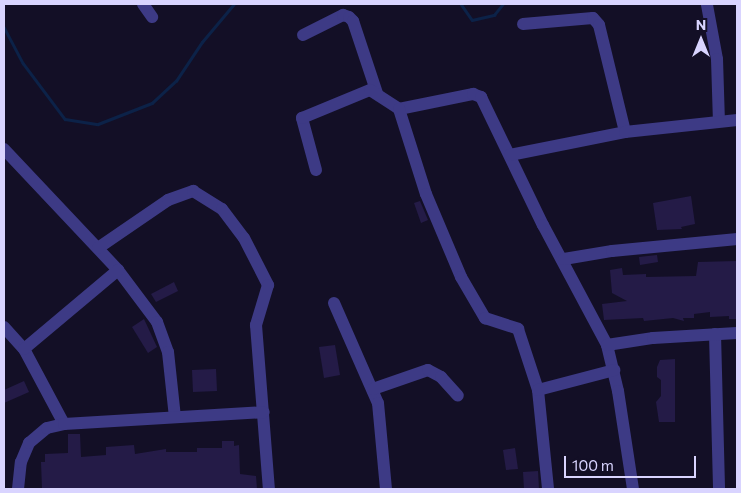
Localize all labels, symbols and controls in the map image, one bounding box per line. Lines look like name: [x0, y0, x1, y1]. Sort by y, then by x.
north arrow: [676, 15, 726, 65]
text: N: [696, 16, 706, 33]
scale bar: [566, 446, 698, 478]
text: 100 m: [572, 456, 614, 474]

